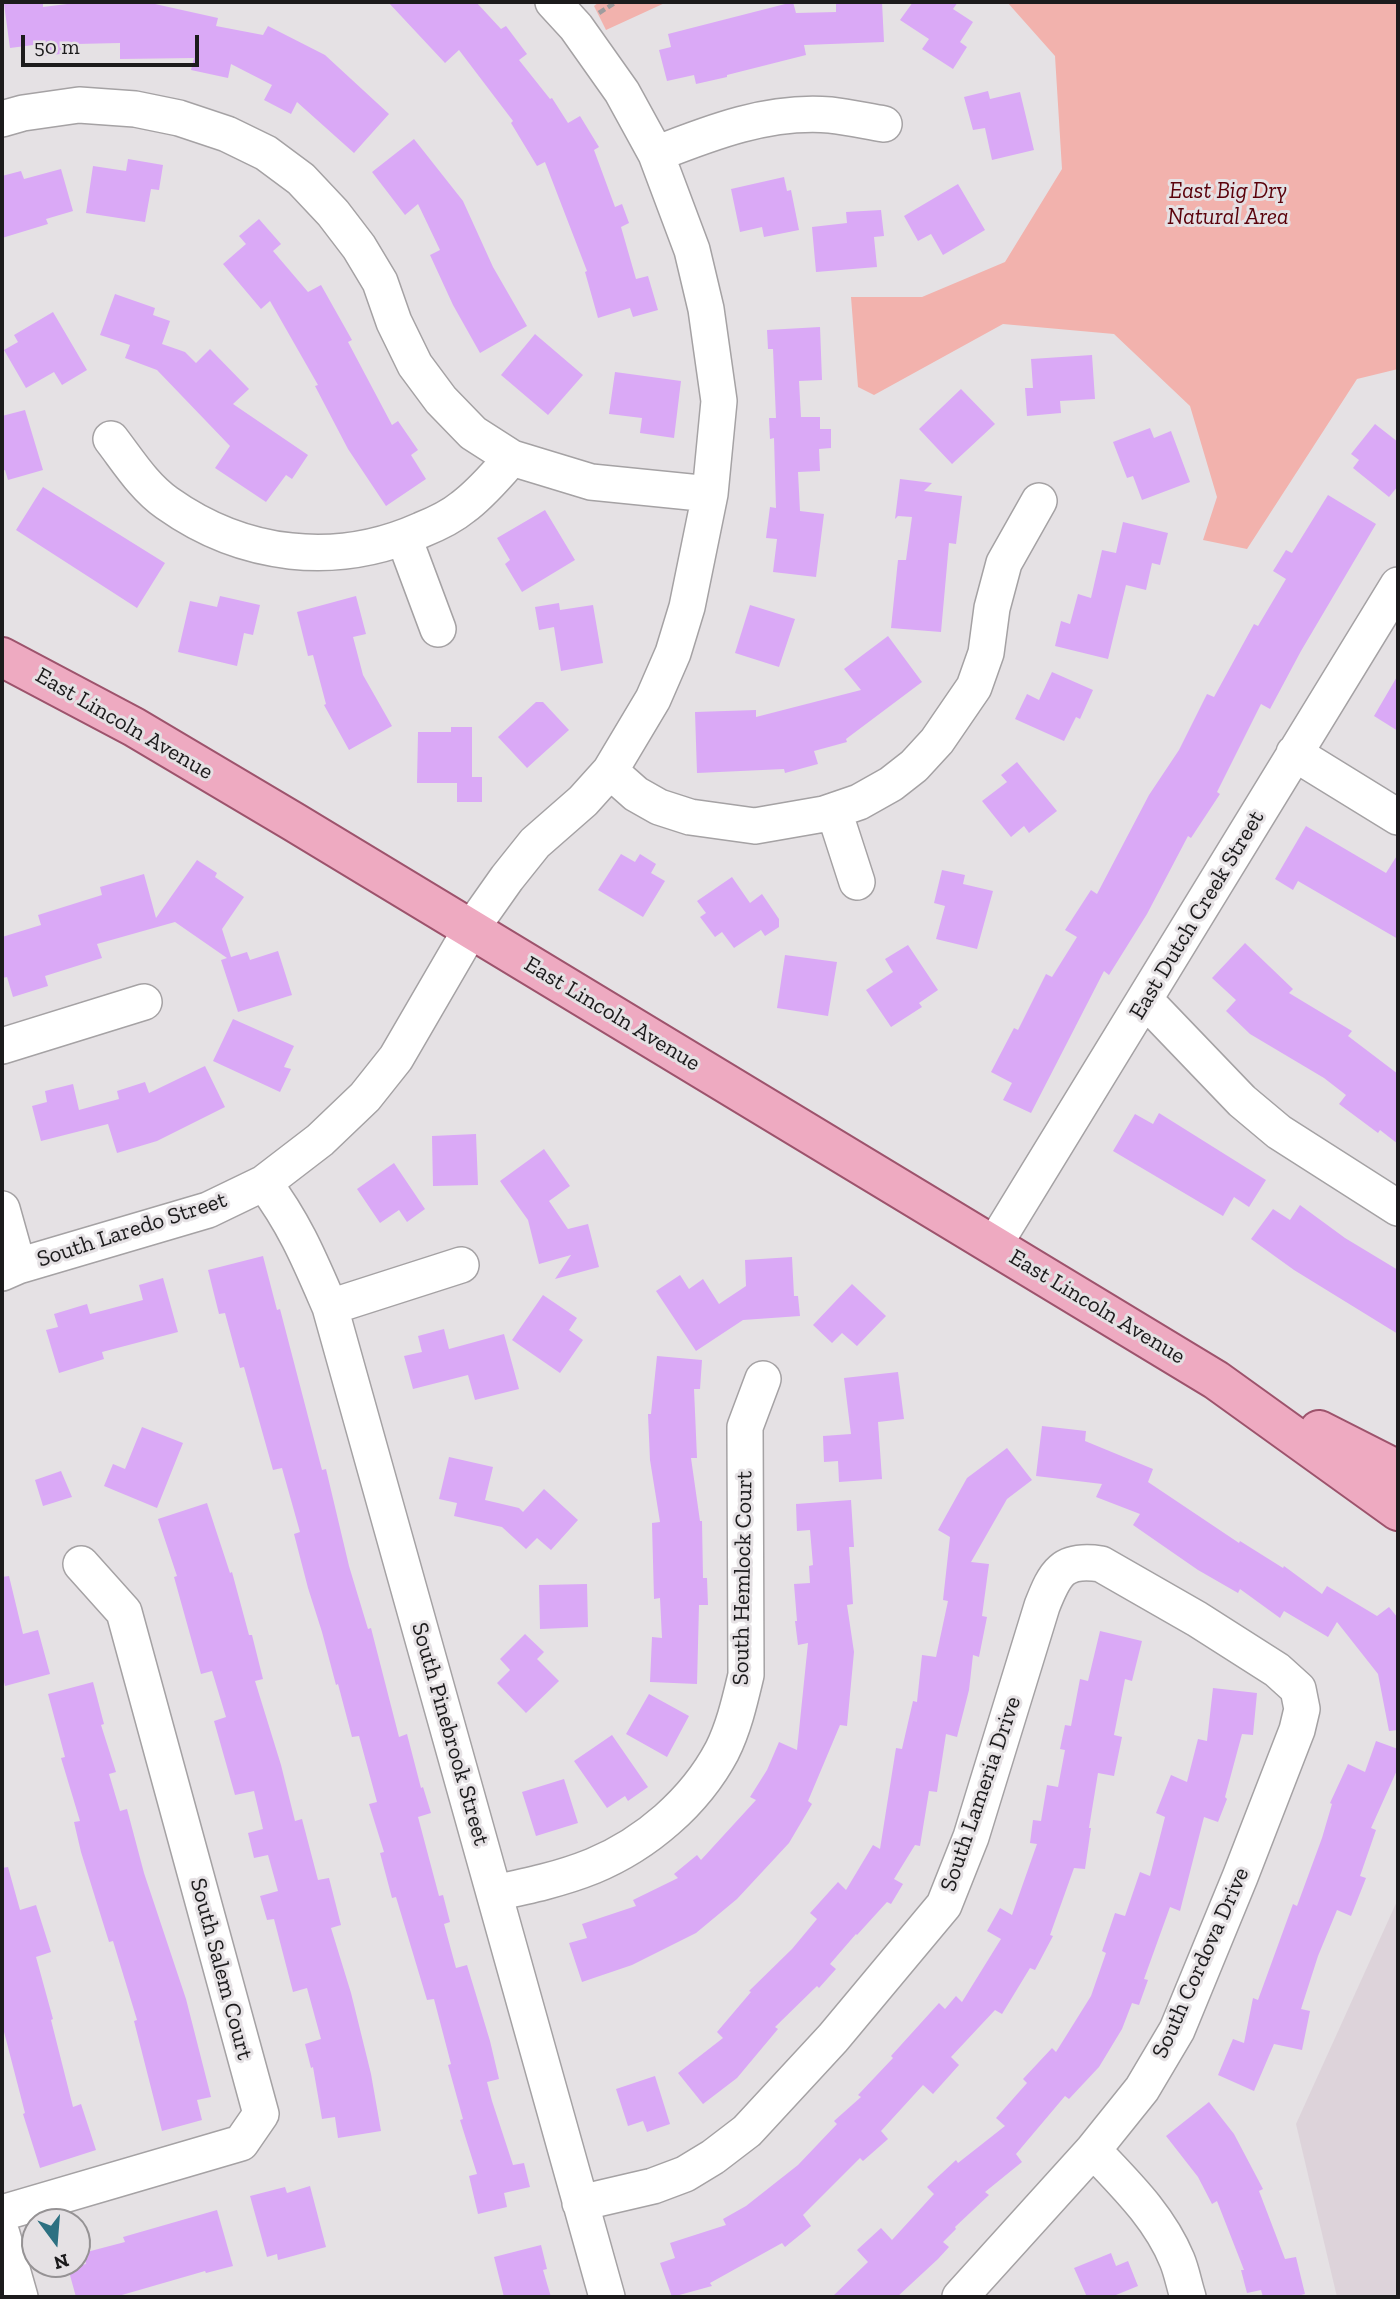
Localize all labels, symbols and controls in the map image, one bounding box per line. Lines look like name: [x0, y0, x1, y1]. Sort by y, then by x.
scale bar: [24, 21, 203, 65]
text: 50 m: [34, 34, 80, 59]
park label: East Big Dry Natural Area: [1167, 177, 1289, 231]
street label: East Lincoln Avenue: [30, 662, 218, 786]
street label: East Dutch Creek Street: [1124, 806, 1270, 1024]
street label: East Lincoln Avenue: [519, 951, 705, 1077]
street label: South Laredo Street: [34, 1186, 230, 1274]
street label: East Lincoln Avenue: [1004, 1244, 1190, 1370]
street label: South Hemlock Court: [727, 1470, 759, 1686]
street label: South Pinebrook Street: [405, 1619, 495, 1849]
street label: South Lameria Drive: [935, 1693, 1027, 1895]
street label: South Cordova Drive: [1146, 1863, 1256, 2063]
street label: South Salem Court: [184, 1875, 258, 2063]
north arrow: [21, 2208, 91, 2278]
text: N: [51, 2249, 71, 2275]

